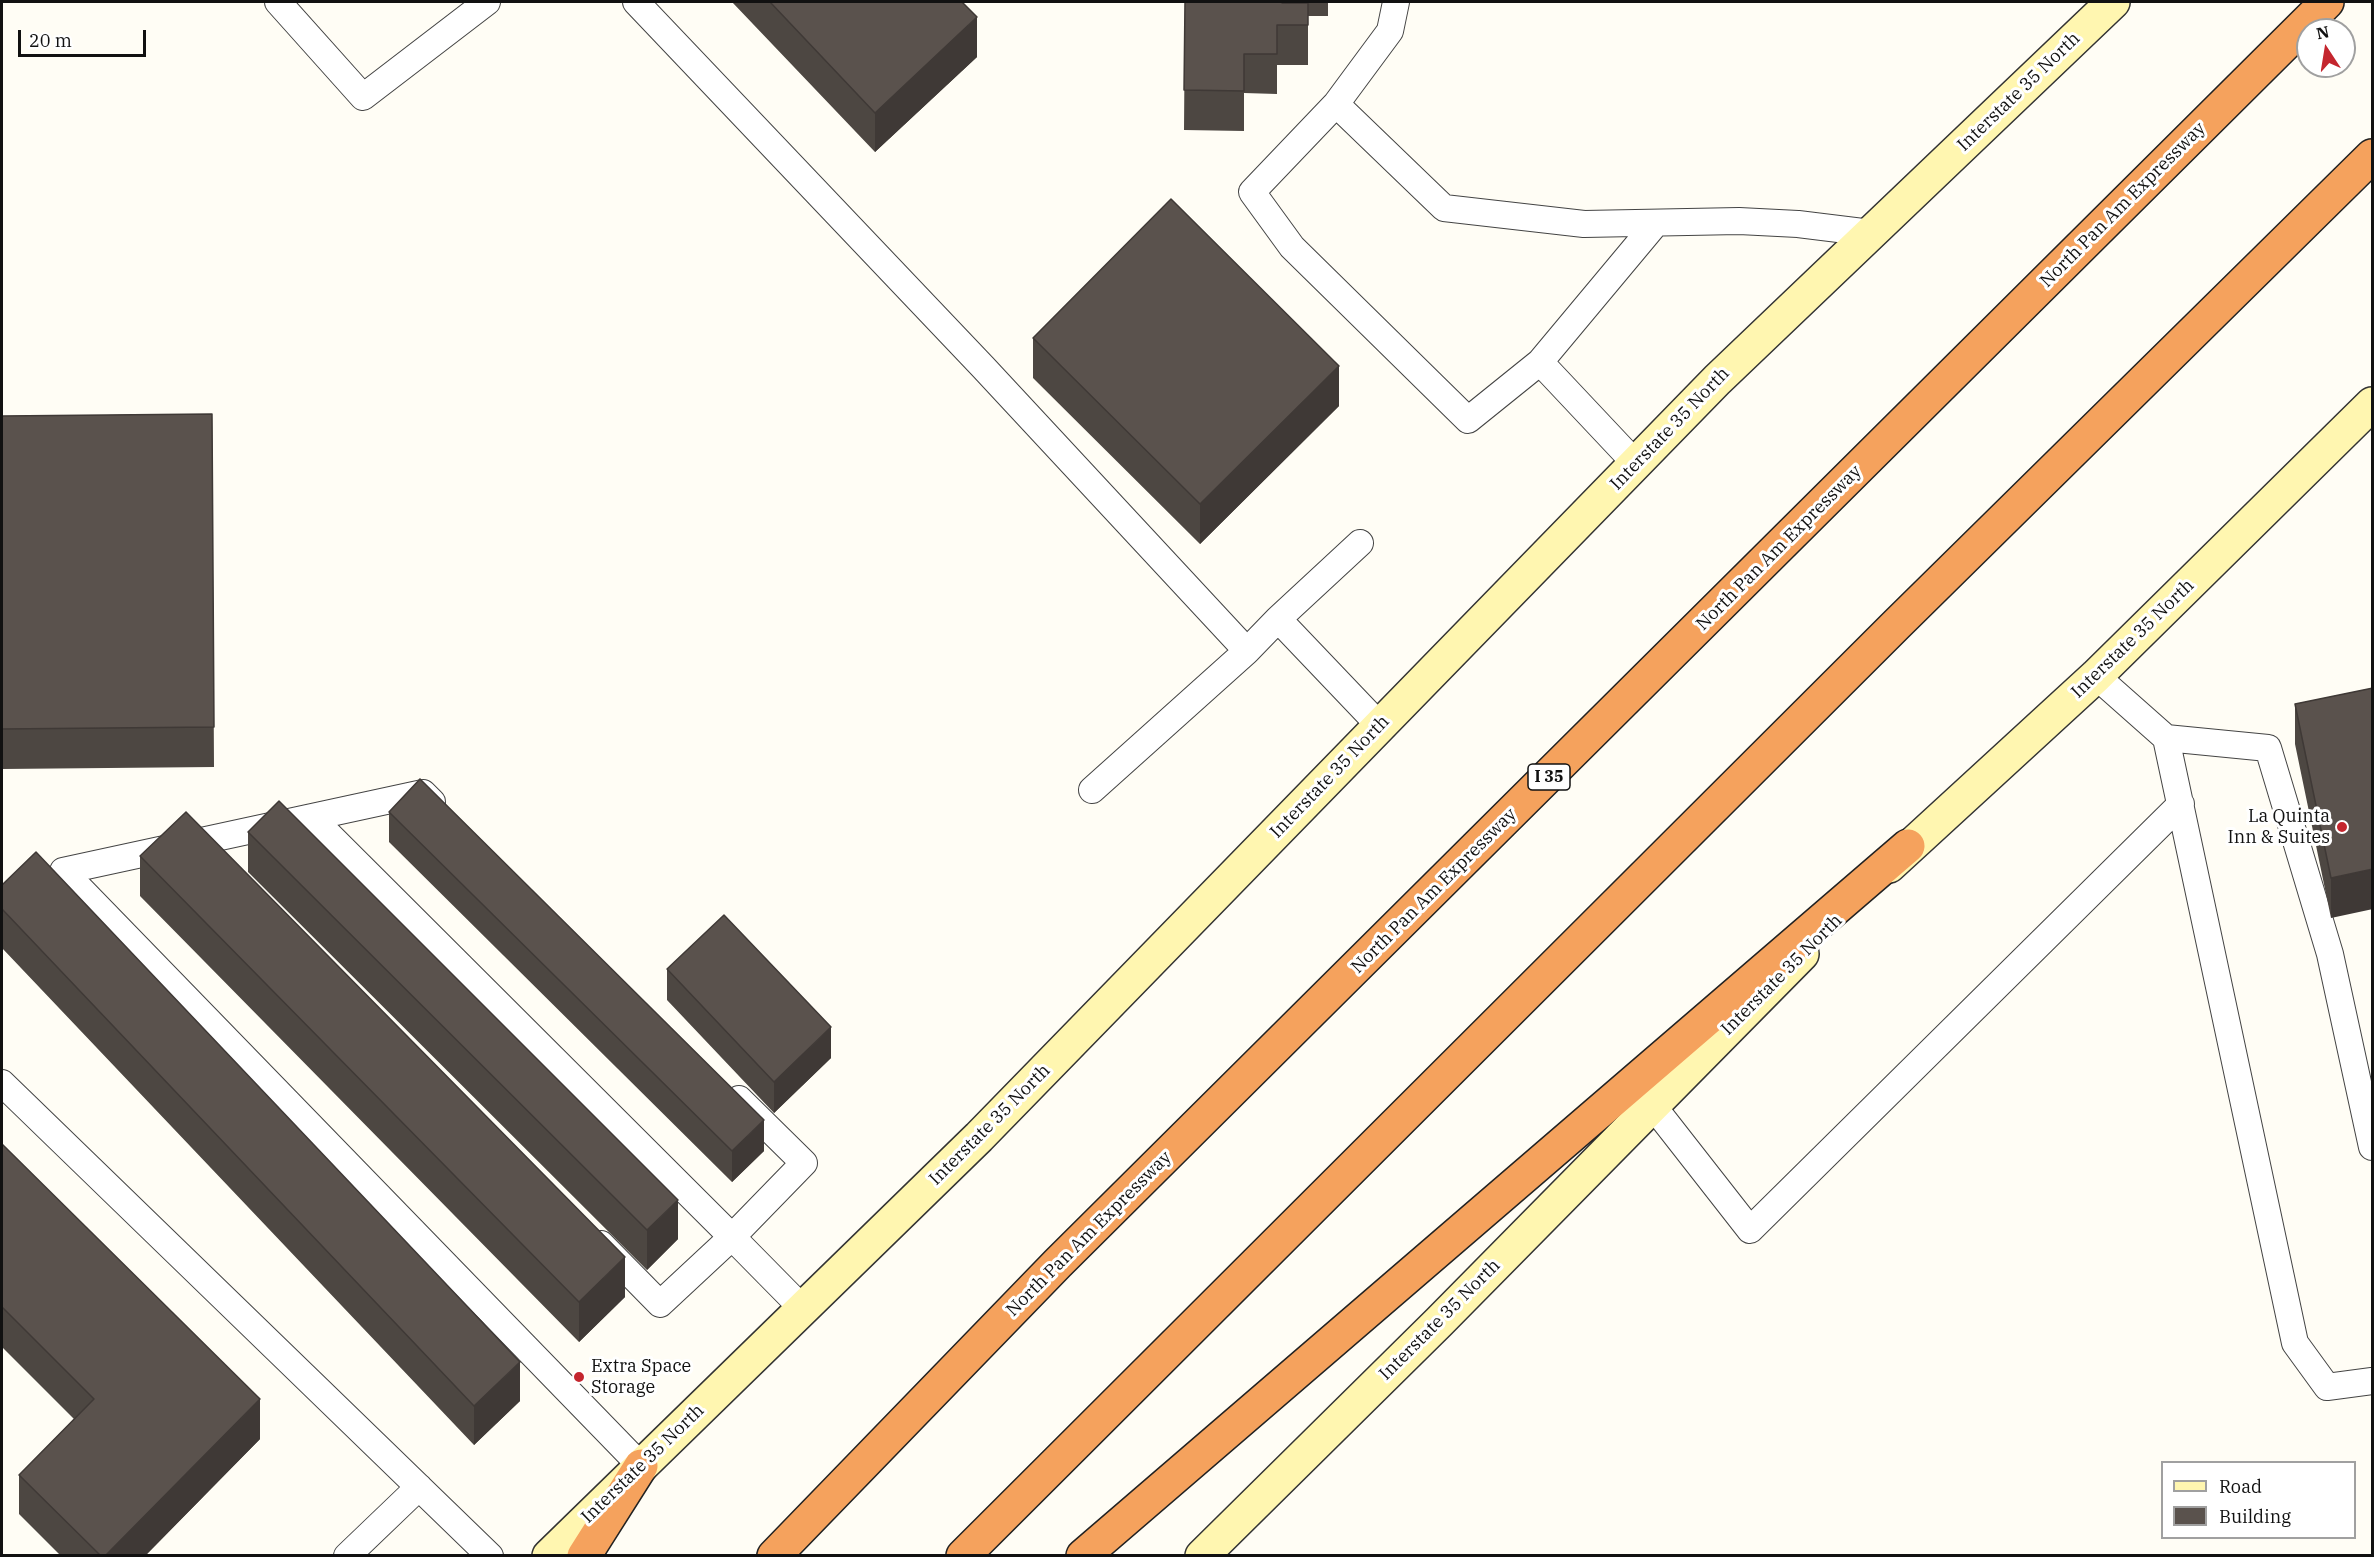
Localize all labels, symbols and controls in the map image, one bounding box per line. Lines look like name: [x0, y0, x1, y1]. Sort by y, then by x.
scale bar: [21, 18, 148, 56]
north arrow: [2296, 18, 2356, 78]
text: N: [2314, 21, 2331, 43]
street label: Interstate 35 North: [1953, 28, 2085, 156]
text: 20 m: [29, 29, 72, 52]
street label: North Pan Am Expressway: [2036, 118, 2210, 292]
street label: Interstate 35 North: [1606, 363, 1734, 495]
street label: North Pan Am Expressway: [1692, 461, 1866, 635]
street label: Interstate 35 North: [2067, 575, 2199, 703]
street label: Interstate 35 North: [1266, 711, 1394, 843]
road number: I 35: [1528, 764, 1570, 790]
street label: North Pan Am Expressway: [1347, 804, 1521, 978]
place label: La Quinta Inn & Suites: [2227, 806, 2330, 848]
marker: La Quinta Inn & Suites: [2335, 820, 2349, 834]
street label: Interstate 35 North: [1717, 910, 1847, 1040]
street label: Interstate 35 North: [925, 1060, 1055, 1190]
street label: North Pan Am Expressway: [1002, 1147, 1176, 1321]
street label: Interstate 35 North: [1375, 1255, 1505, 1385]
place label: Extra Space Storage: [591, 1356, 691, 1398]
marker: Extra Space Storage: [572, 1370, 586, 1384]
street label: Interstate 35 North: [577, 1400, 709, 1528]
legend: [2161, 1461, 2356, 1539]
text: Road: [2219, 1475, 2262, 1498]
text: Building: [2219, 1505, 2291, 1528]

